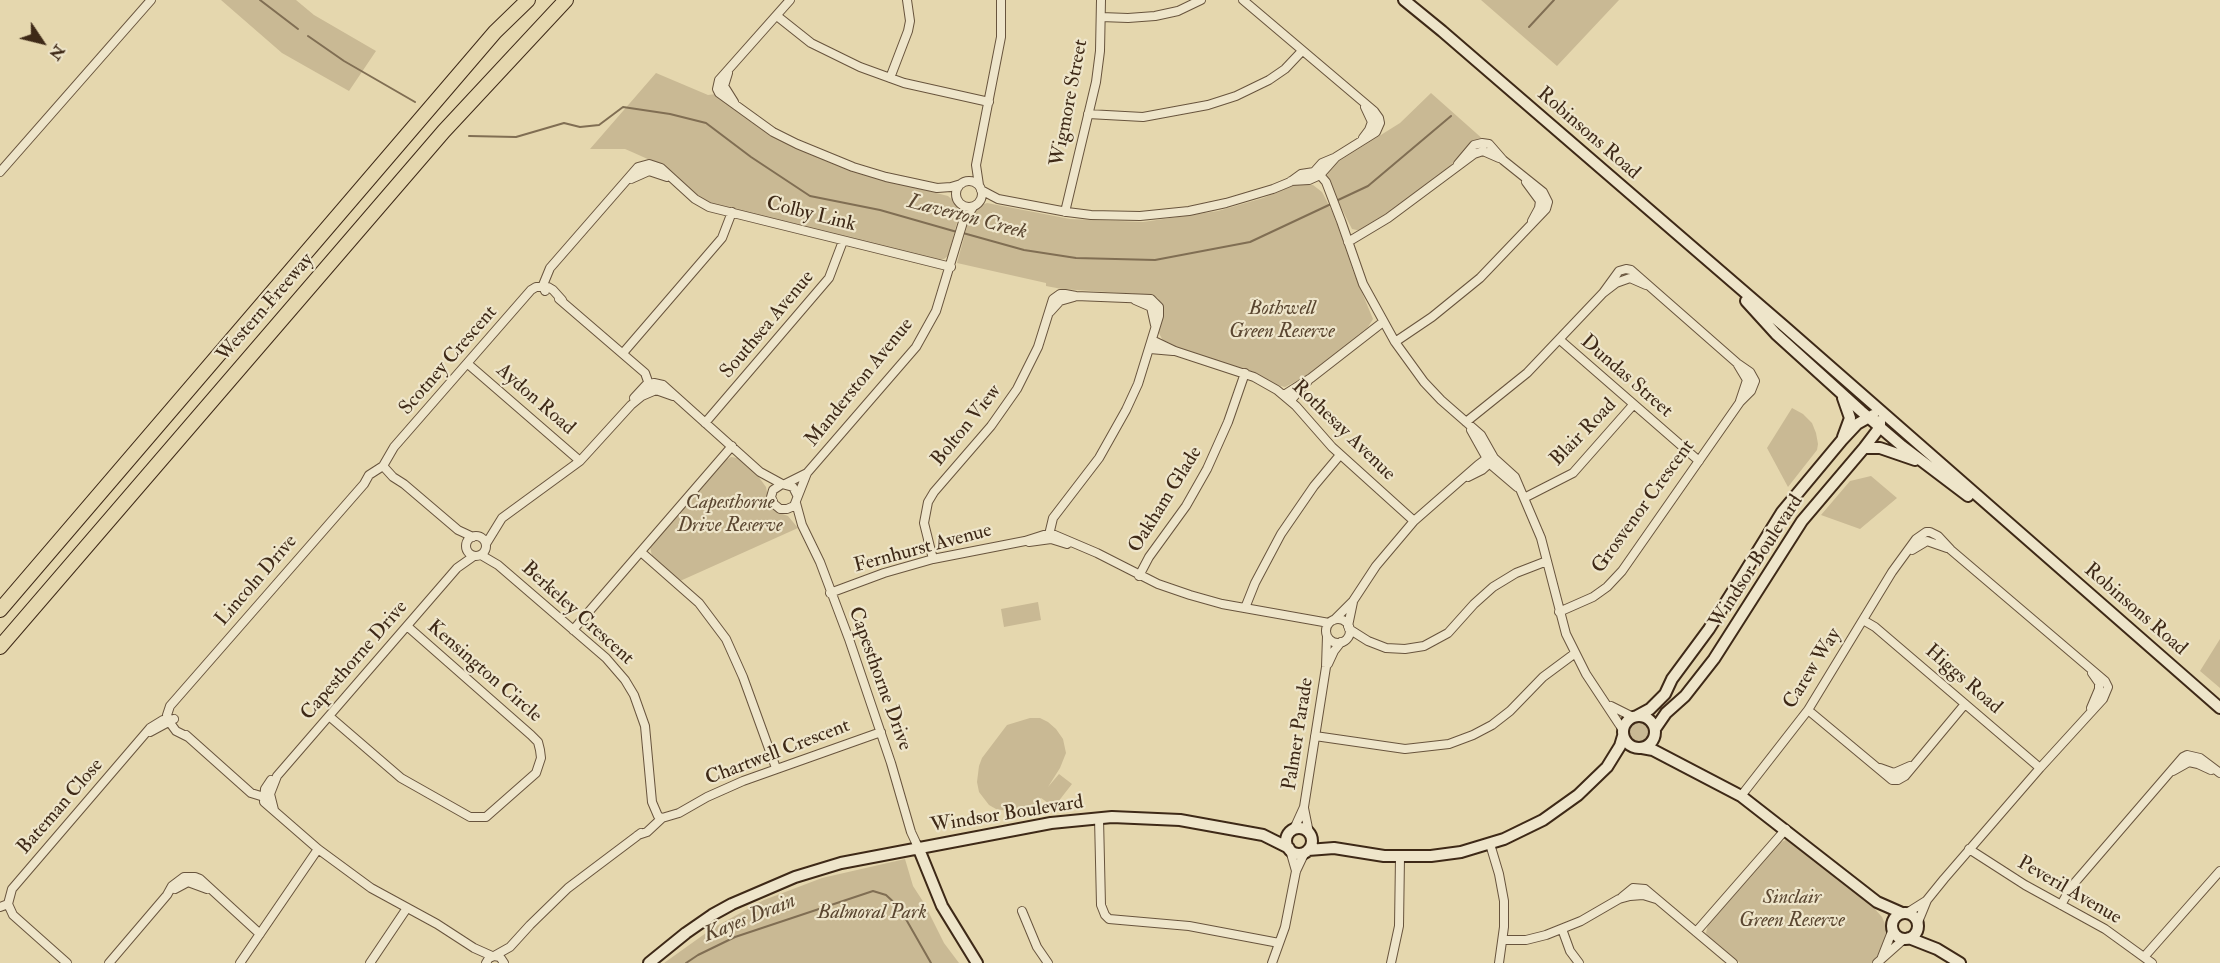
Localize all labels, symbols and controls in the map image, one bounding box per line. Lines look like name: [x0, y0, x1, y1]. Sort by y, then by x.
north arrow: [12, 12, 72, 72]
street label: Wigmore Street: [1046, 38, 1094, 168]
text: N: [44, 41, 69, 64]
street label: Robinsons Road: [1532, 83, 1644, 185]
water label: Laverton Creek: [904, 190, 1030, 246]
street label: Colby Link: [764, 192, 858, 238]
street label: Western Freeway: [212, 249, 320, 367]
street label: Southsea Avenue: [716, 266, 820, 384]
park label: Bothwell Green Reserve: [1229, 298, 1335, 345]
street label: Scotney Crescent: [395, 301, 503, 421]
street label: Manderston Avenue: [801, 314, 919, 452]
street label: Dundas Street: [1575, 330, 1677, 424]
street label: Aydon Road: [491, 359, 579, 441]
street label: Rothesay Avenue: [1286, 376, 1400, 486]
street label: Bolton View: [927, 380, 1007, 472]
street label: Blair Road: [1546, 394, 1622, 472]
street label: Grosvenor Crescent: [1588, 436, 1700, 578]
street label: Oakham Glade: [1124, 442, 1208, 558]
street label: Windsor Boulevard: [1705, 491, 1809, 633]
park label: Capesthorne Drive Reserve: [677, 492, 783, 539]
street label: Fernhurst Avenue: [851, 519, 995, 579]
street label: Lincoln Drive: [211, 530, 303, 632]
street label: Berkeley Crescent: [516, 557, 638, 671]
street label: Robinsons Road: [2079, 559, 2191, 661]
street label: Capesthorne Drive: [296, 596, 414, 726]
street label: Capesthorne Drive: [842, 604, 916, 754]
street label: Kensington Circle: [422, 616, 546, 728]
street label: Carew Way: [1779, 624, 1847, 714]
street label: Higgs Road: [1920, 640, 2006, 720]
street label: Palmer Parade: [1278, 676, 1320, 792]
street label: Chartwell Crescent: [703, 714, 853, 792]
street label: Bateman Close: [13, 754, 109, 860]
street label: Windsor Boulevard: [929, 791, 1085, 839]
street label: Peveril Avenue: [2013, 852, 2125, 930]
park label: Sinclair Green Reserve: [1739, 887, 1845, 934]
water label: Kayes Drain: [700, 889, 800, 949]
park label: Balmoral Park: [817, 902, 927, 926]

